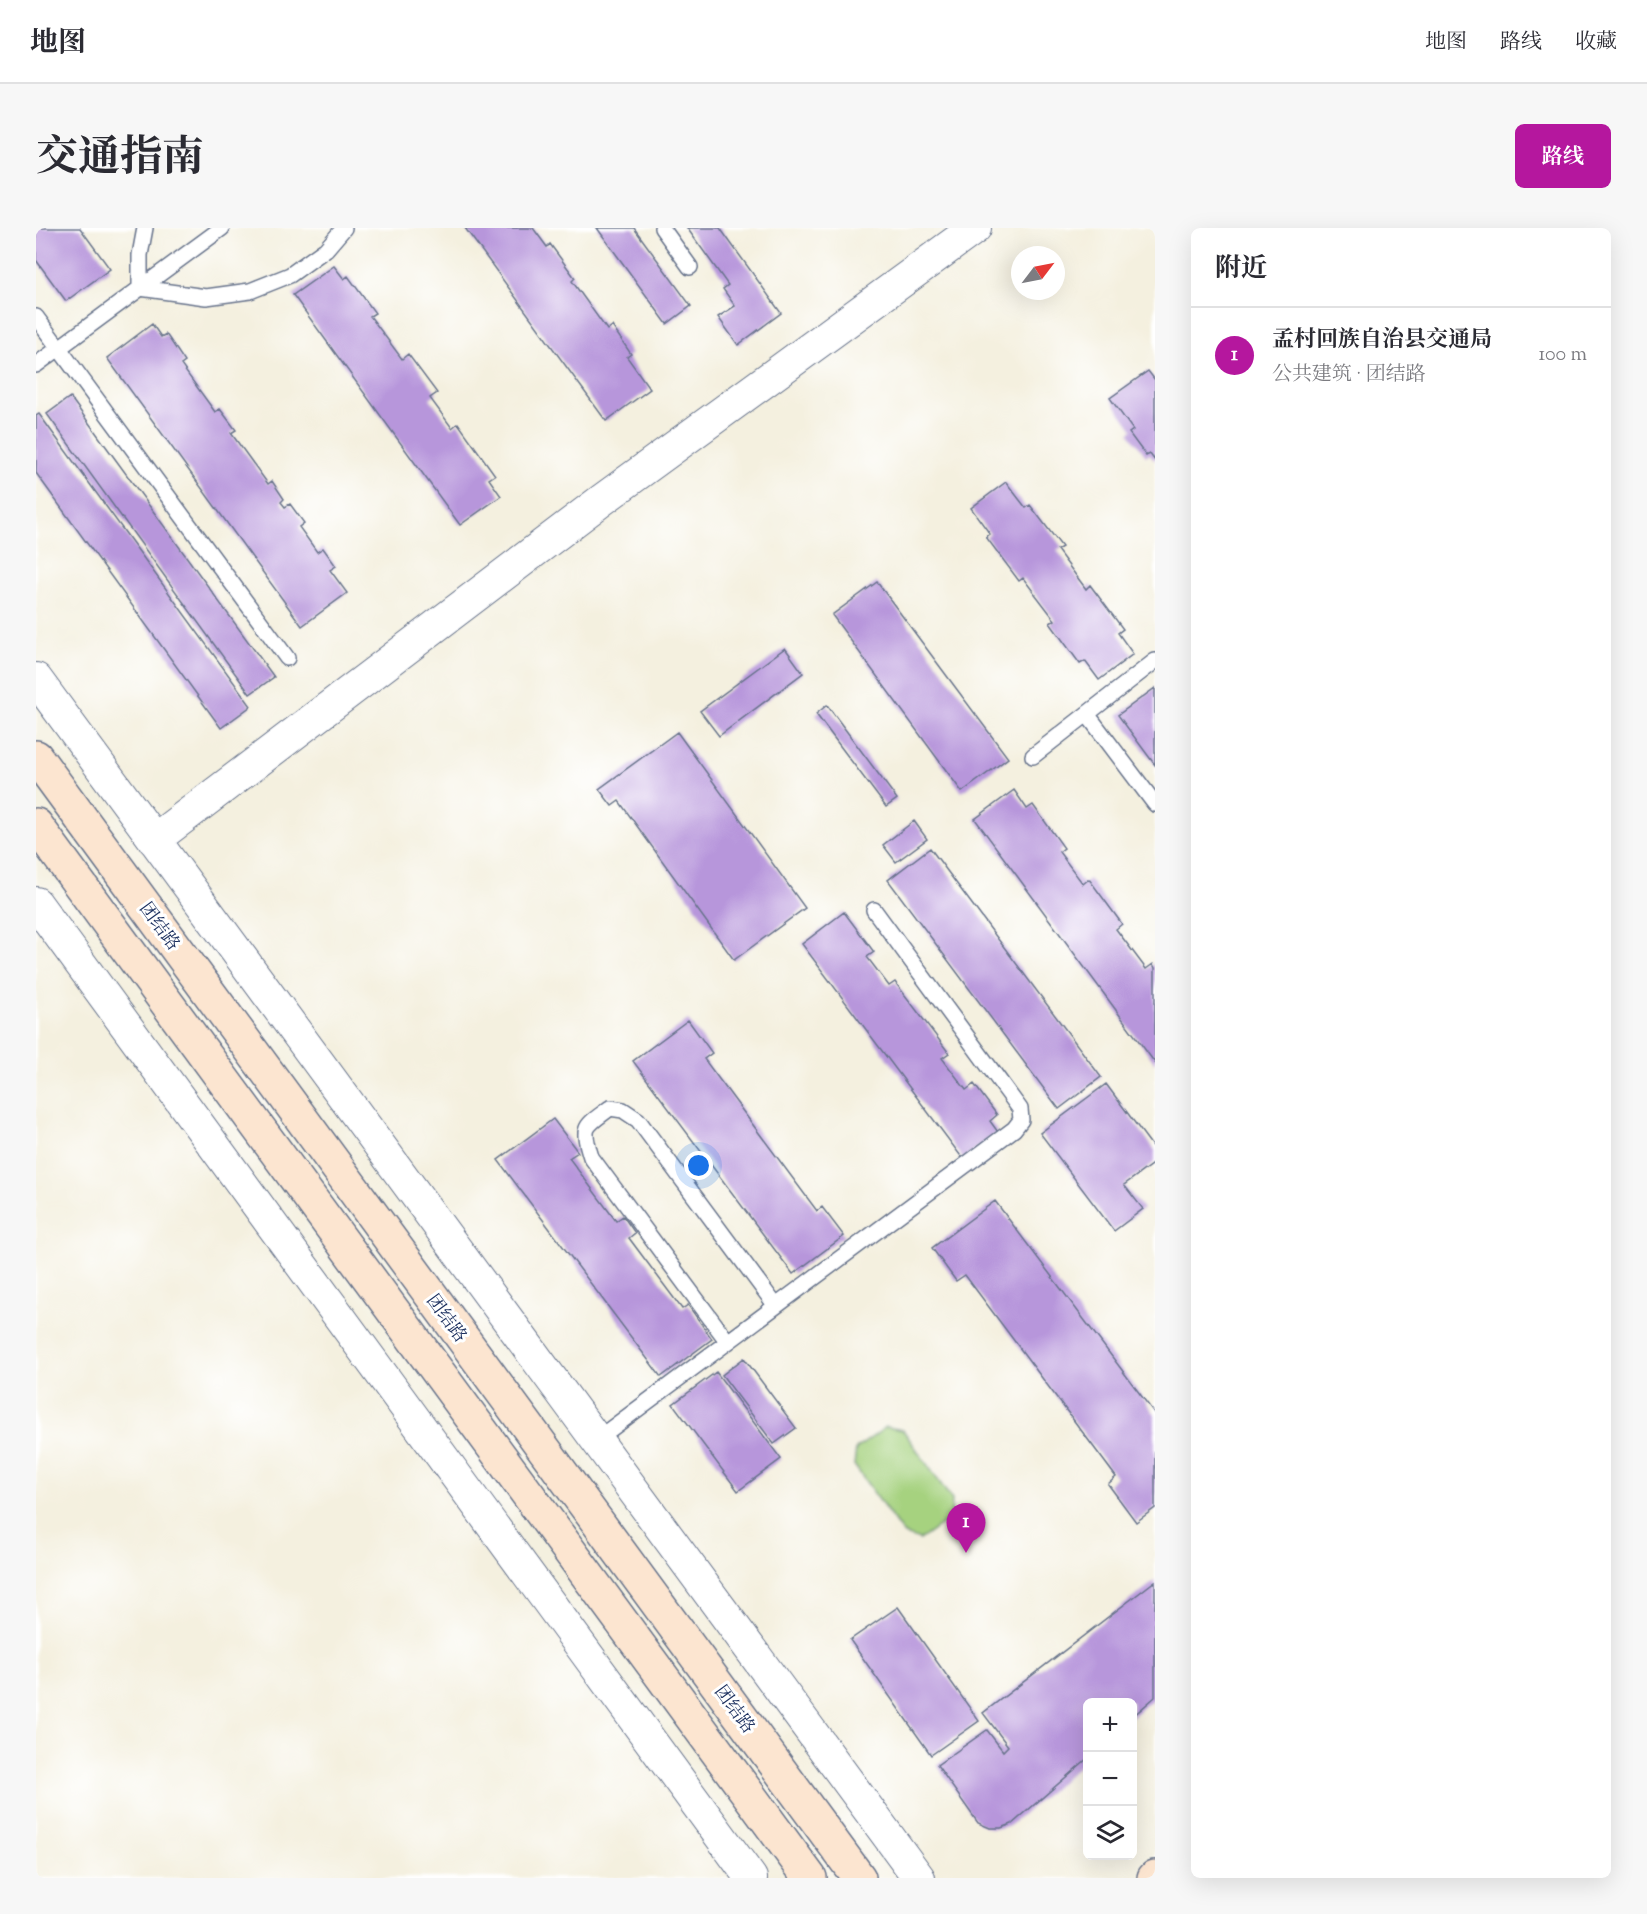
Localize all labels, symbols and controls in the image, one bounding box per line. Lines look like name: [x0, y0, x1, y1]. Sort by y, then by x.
text: 地图: [30, 24, 86, 64]
text: 地图: [1425, 28, 1467, 58]
text: 路线: [1500, 28, 1542, 58]
text: 收藏: [1575, 28, 1617, 58]
button: 路线: [1515, 124, 1611, 188]
text: 交通指南: [36, 130, 204, 190]
north arrow: [1011, 246, 1065, 300]
text: 附近: [1215, 251, 1267, 288]
text: 孟村回族自治县交通局: [1272, 325, 1492, 357]
text: 1: [1231, 341, 1238, 370]
text: 100 m: [1538, 341, 1587, 370]
text: 公共建筑 · 团结路: [1272, 361, 1426, 390]
street label: 团结路: [132, 898, 185, 957]
your location: [684, 1151, 713, 1180]
street label: 团结路: [419, 1290, 472, 1349]
pin: 1: [946, 1504, 986, 1553]
street label: 团结路: [707, 1681, 760, 1740]
map controls: [1083, 1698, 1137, 1860]
button: +: [1083, 1698, 1137, 1752]
button: −: [1083, 1752, 1137, 1806]
button: layers: [1083, 1806, 1137, 1860]

